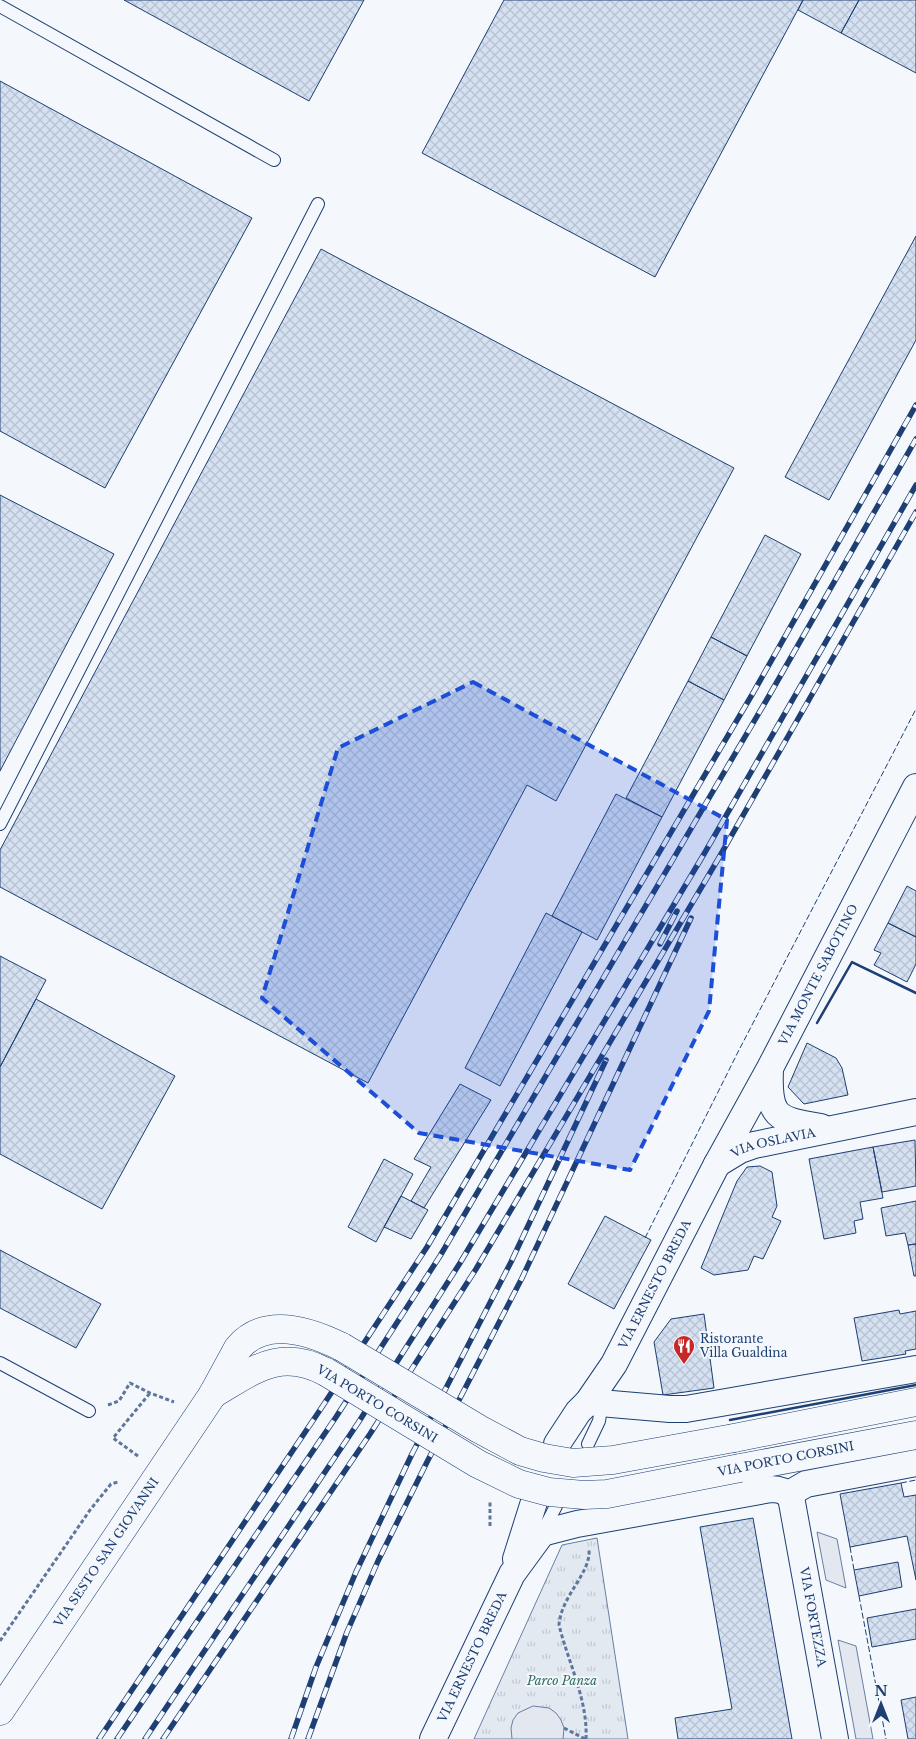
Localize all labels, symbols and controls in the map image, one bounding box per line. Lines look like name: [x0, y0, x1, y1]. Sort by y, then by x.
street label: VIA MONTE SABOTINO: [775, 901, 861, 1049]
street label: VIA OSLAVIA: [727, 1125, 817, 1161]
street label: VIA ERNESTO BREDA: [615, 1216, 694, 1352]
place label: Ristorante Villa Gualdina: [699, 1331, 788, 1360]
restaurant icon: Ristorante Villa Gualdina: [672, 1334, 696, 1365]
street label: VIA PORTO CORSINI: [313, 1361, 440, 1446]
street label: VIA PORTO CORSINI: [716, 1438, 855, 1479]
street label: VIA SESTO SAN GIOVANNI: [50, 1475, 162, 1631]
street label: VIA FORTEZZA: [797, 1565, 830, 1669]
street label: VIA ERNESTO BREDA: [434, 1588, 510, 1725]
park label: Parco Panza: [526, 1673, 597, 1688]
north arrow: [856, 1679, 906, 1729]
text: N: [874, 1682, 888, 1700]

